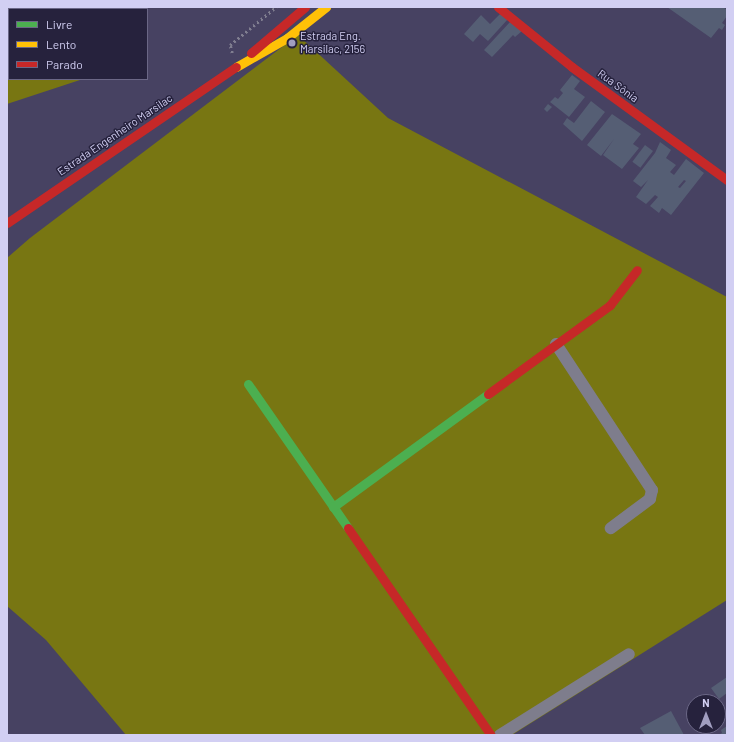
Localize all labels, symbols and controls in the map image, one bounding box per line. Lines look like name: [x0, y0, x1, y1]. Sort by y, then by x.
legend: [8, 8, 148, 80]
text: Livre: [46, 17, 72, 31]
place label: Estrada Eng. Marsilac, 2156: [300, 30, 365, 56]
text: Lento: [46, 37, 76, 51]
marker: Estrada Eng. Marsilac, 2156: [287, 38, 297, 48]
text: Parado: [46, 57, 83, 71]
street label: Rua Sônia: [595, 67, 641, 105]
street label: Estrada Engenheiro Marsilac: [55, 92, 175, 178]
north arrow: [686, 694, 726, 734]
text: N: [702, 696, 710, 709]

